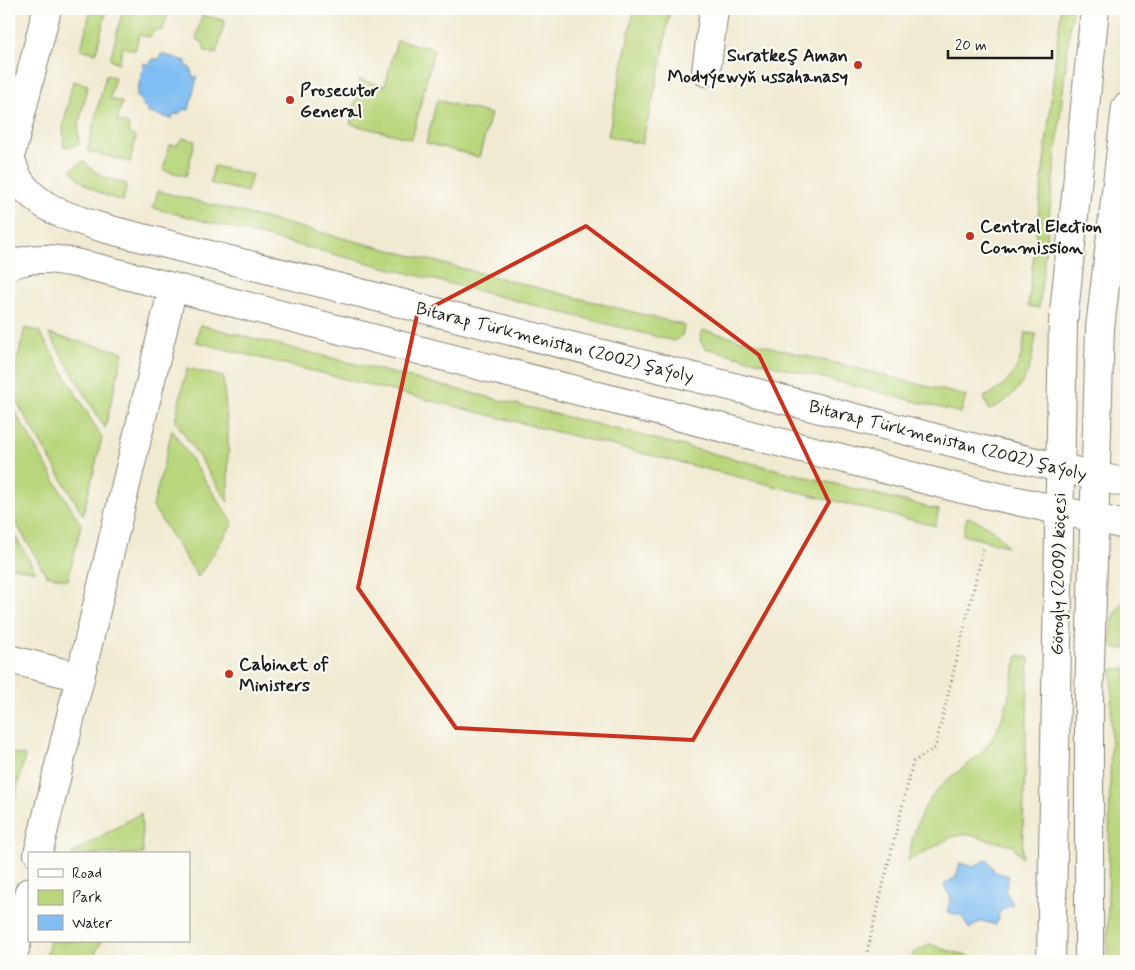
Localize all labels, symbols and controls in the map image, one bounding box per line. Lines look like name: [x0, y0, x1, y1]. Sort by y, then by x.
scale bar: [948, 28, 1051, 60]
text: 20 m: [955, 36, 987, 56]
place label: Suratkeş Aman Modyýewyň ussahanasy: [667, 44, 848, 89]
marker: Suratkeş Aman Modyýewyň ussahanasy: [852, 59, 864, 71]
place label: Prosecutor General: [300, 79, 379, 124]
marker: Prosecutor General: [284, 94, 296, 106]
place label: Central Election Commission: [980, 215, 1102, 260]
marker: Central Election Commission: [964, 230, 976, 242]
street label: Bitarap Türkmenistan (2002) şaýoly: [413, 297, 696, 389]
street label: Bitarap Türkmenistan (2002) şaýoly: [806, 395, 1089, 487]
street label: Görogly (2009) köçesi: [1046, 492, 1072, 656]
place label: Cabinet of Ministers: [239, 653, 329, 698]
marker: Cabinet of Ministers: [223, 668, 235, 680]
legend: [28, 852, 190, 942]
text: Road: [72, 864, 102, 884]
text: Park: [72, 888, 102, 908]
text: Water: [72, 914, 112, 934]

